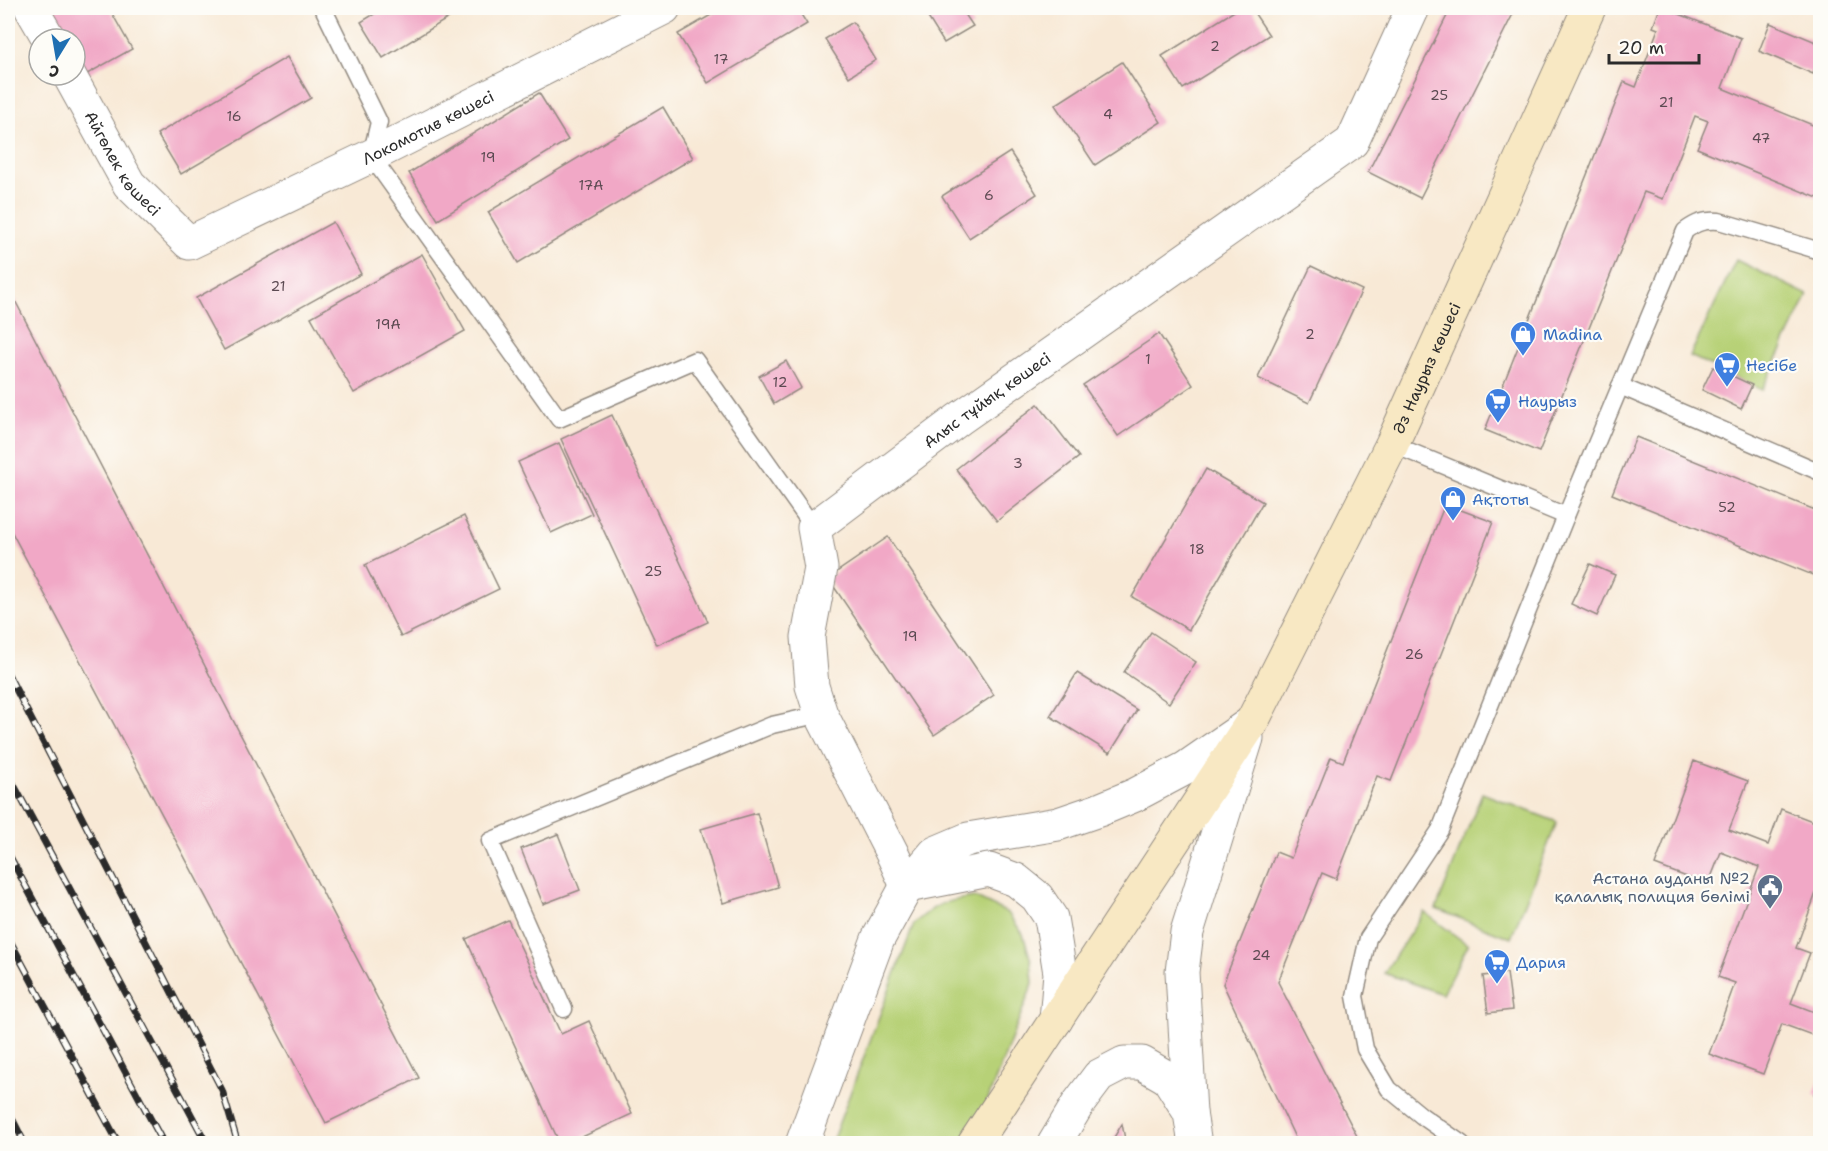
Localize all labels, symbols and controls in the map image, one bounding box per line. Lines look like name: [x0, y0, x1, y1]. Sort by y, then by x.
north arrow: [27, 27, 87, 87]
scale bar: [1609, 27, 1699, 65]
text: 20 m: [1618, 36, 1664, 60]
house number: 2: [1210, 37, 1220, 55]
house number: 17: [714, 50, 728, 68]
text: С: [47, 60, 61, 82]
street label: Локомотив көшесі: [359, 86, 497, 170]
house number: 25: [1430, 86, 1448, 104]
house number: 21: [1659, 93, 1673, 111]
house number: 4: [1103, 105, 1113, 123]
street label: Айгөлек көшесі: [80, 107, 165, 221]
house number: 16: [226, 107, 242, 125]
house number: 47: [1752, 129, 1770, 147]
house number: 19: [480, 148, 496, 166]
house number: 17А: [578, 176, 604, 194]
house number: 6: [984, 186, 994, 204]
house number: 21: [271, 277, 285, 295]
street label: Әз Наурыз көшесі: [1388, 299, 1466, 437]
house number: 19А: [375, 315, 401, 333]
shop icon: Madina: [1508, 319, 1538, 357]
place label: Madina: [1543, 324, 1602, 345]
house number: 2: [1305, 325, 1315, 343]
street label: Алыс тұйық көшесі: [919, 348, 1055, 453]
house number: 1: [1145, 350, 1151, 368]
supermarket icon: Несібе: [1712, 350, 1742, 388]
place label: Несібе: [1746, 355, 1797, 376]
house number: 12: [773, 373, 787, 391]
supermarket icon: Наурыз: [1483, 386, 1513, 424]
place label: Наурыз: [1518, 391, 1577, 412]
house number: 3: [1013, 454, 1023, 472]
shop icon: Ақтоты: [1438, 484, 1468, 522]
place label: Ақтоты: [1472, 489, 1529, 510]
house number: 52: [1718, 498, 1736, 516]
house number: 18: [1189, 540, 1205, 558]
house number: 25: [644, 562, 662, 580]
house number: 19: [902, 627, 918, 645]
house number: 26: [1405, 645, 1424, 663]
place label: Астана ауданы №2 қалалық полиция бөлімі: [1555, 868, 1750, 907]
public building icon: Астана ауданы №2 қалалық полиция бөлімі: [1755, 872, 1785, 910]
house number: 24: [1252, 946, 1271, 964]
supermarket icon: Дария: [1482, 947, 1512, 985]
place label: Дария: [1516, 952, 1566, 973]

